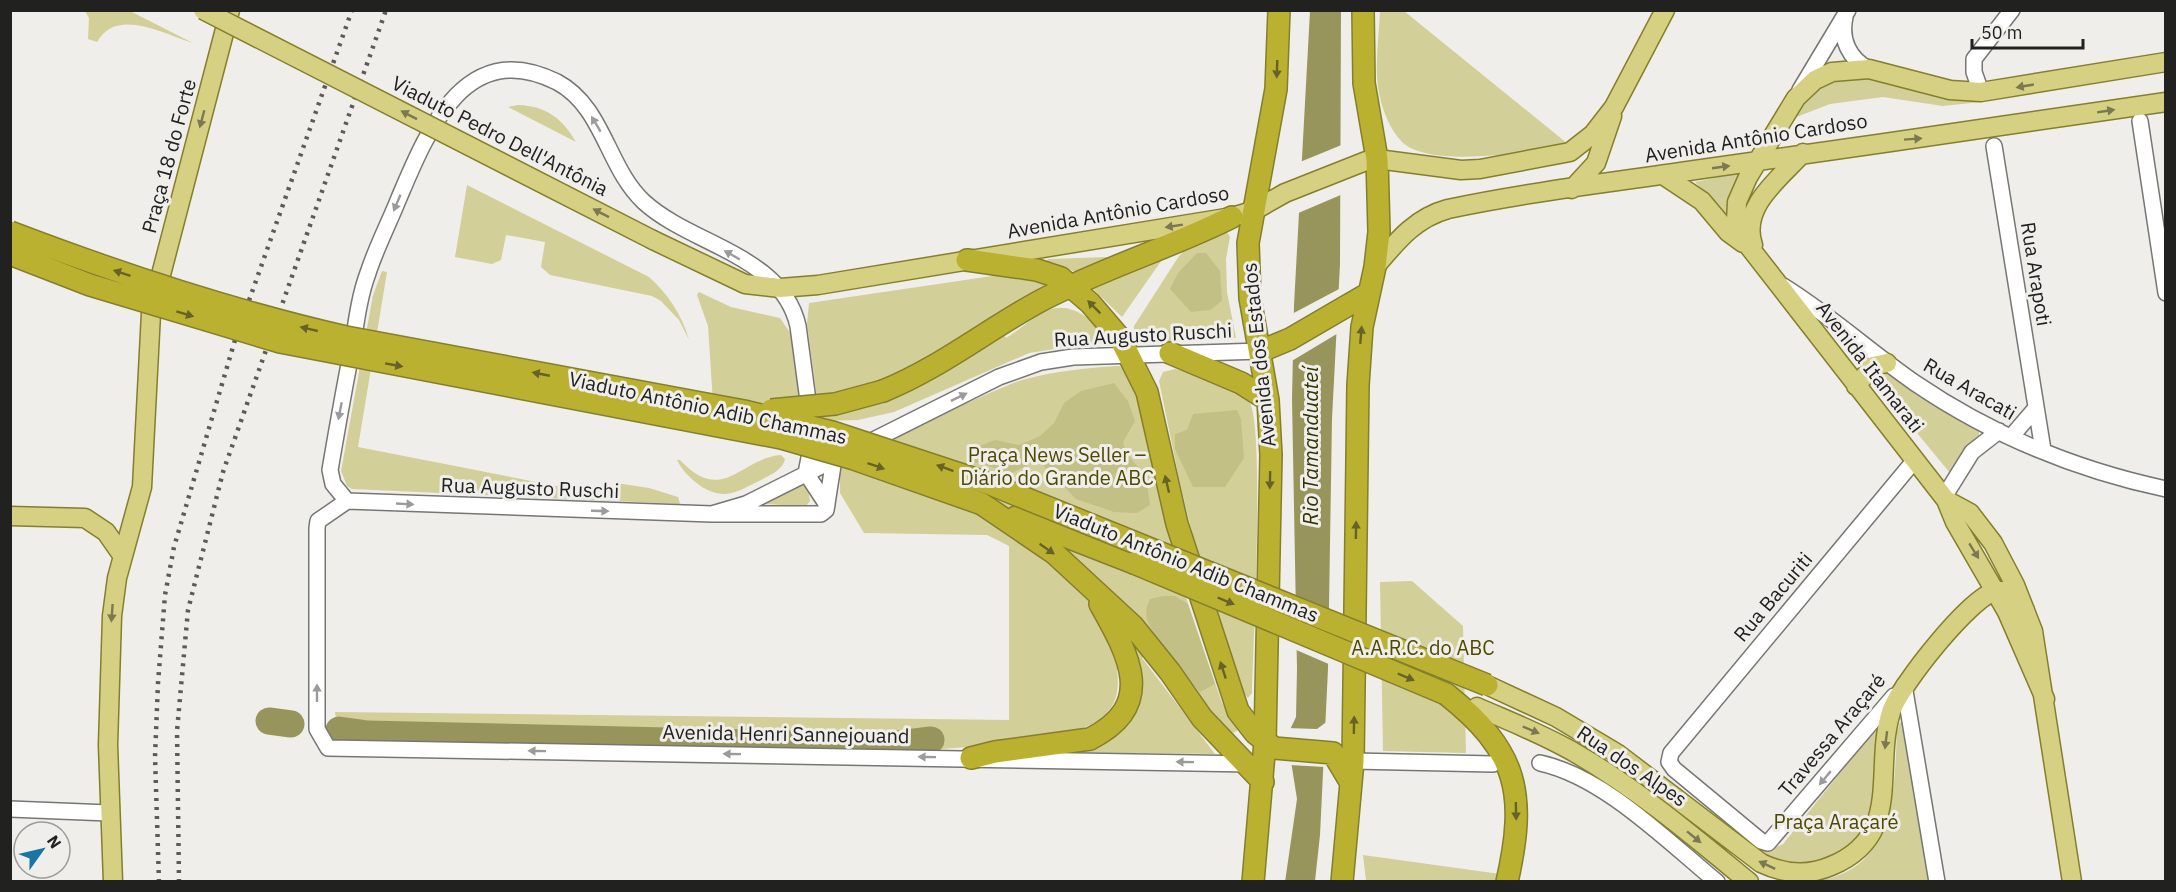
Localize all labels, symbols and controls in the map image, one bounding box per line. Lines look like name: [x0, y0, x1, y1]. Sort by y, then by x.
scale bar: [1972, 12, 2083, 50]
text: 50 m: [1981, 21, 2023, 44]
one-way arrow: [1273, 59, 1282, 78]
street label: Viaduto Pedro Dell'Antônia: [387, 69, 613, 202]
street label: Praça 18 do Forte: [135, 76, 202, 236]
one-way arrow: [2015, 82, 2034, 91]
street label: Avenida Antônio Cardoso: [1643, 107, 1869, 168]
one-way arrow: [2097, 107, 2116, 116]
one-way arrow: [196, 110, 206, 128]
one-way arrow: [400, 110, 417, 120]
one-way arrow: [591, 116, 602, 132]
one-way arrow: [1904, 134, 1923, 144]
one-way arrow: [1711, 162, 1730, 171]
street label: Avenida Antônio Cardoso: [1005, 179, 1231, 244]
one-way arrow: [392, 195, 402, 213]
one-way arrow: [592, 208, 609, 218]
street label: Rua Arapoti: [2015, 220, 2058, 328]
one-way arrow: [1164, 222, 1183, 231]
one-way arrow: [723, 250, 740, 260]
street label: Avenida dos Estados: [1235, 262, 1282, 449]
one-way arrow: [113, 268, 131, 278]
street label: Avenida Itamarati: [1810, 295, 1930, 438]
one-way arrow: [1087, 300, 1101, 315]
one-way arrow: [176, 310, 194, 319]
street label: Rua Augusto Ruschi: [1053, 316, 1233, 353]
one-way arrow: [300, 323, 318, 333]
one-way arrow: [1356, 325, 1366, 344]
street label: Rua Aracati: [1919, 351, 2022, 426]
one-way arrow: [385, 361, 404, 370]
water label: Rio Tamanduateí: [1296, 364, 1324, 525]
street label: Viaduto Antônio Adib Chammas: [566, 365, 850, 450]
one-way arrow: [532, 369, 551, 378]
one-way arrow: [950, 393, 967, 402]
one-way arrow: [335, 401, 344, 420]
park label: Praça News Seller – Diário do Grande ABC: [960, 441, 1154, 491]
one-way arrow: [867, 462, 885, 472]
one-way arrow: [936, 462, 954, 472]
one-way arrow: [1266, 470, 1275, 489]
street label: Rua Augusto Ruschi: [440, 471, 620, 504]
one-way arrow: [1162, 474, 1171, 493]
street label: Viaduto Antônio Adib Chammas: [1050, 497, 1323, 628]
one-way arrow: [395, 499, 414, 508]
one-way arrow: [590, 506, 609, 516]
one-way arrow: [1351, 520, 1361, 539]
one-way arrow: [1039, 543, 1055, 555]
one-way arrow: [1968, 543, 1979, 559]
street label: Rua Bacuriti: [1727, 546, 1818, 647]
one-way arrow: [1218, 597, 1235, 606]
one-way arrow: [107, 603, 117, 622]
park label: A.A.R.C. do ABC: [1351, 634, 1495, 661]
one-way arrow: [1218, 661, 1228, 679]
street label: Travessa Araçaré: [1772, 667, 1891, 802]
one-way arrow: [1398, 672, 1416, 682]
one-way arrow: [312, 684, 322, 703]
one-way arrow: [1349, 715, 1358, 734]
street label: Avenida Henri Sannejouand: [662, 718, 910, 749]
street label: Rua dos Alpes: [1572, 719, 1693, 812]
one-way arrow: [1523, 726, 1540, 735]
one-way arrow: [1881, 730, 1891, 749]
one-way arrow: [528, 746, 547, 756]
one-way arrow: [723, 749, 742, 759]
one-way arrow: [918, 752, 937, 762]
one-way arrow: [1176, 758, 1195, 767]
one-way arrow: [1819, 770, 1832, 786]
one-way arrow: [1511, 801, 1521, 820]
park label: Praça Araçaré: [1773, 808, 1899, 835]
north arrow: [12, 820, 72, 880]
text: N: [43, 831, 66, 852]
one-way arrow: [1686, 831, 1702, 844]
one-way arrow: [1758, 861, 1775, 870]

